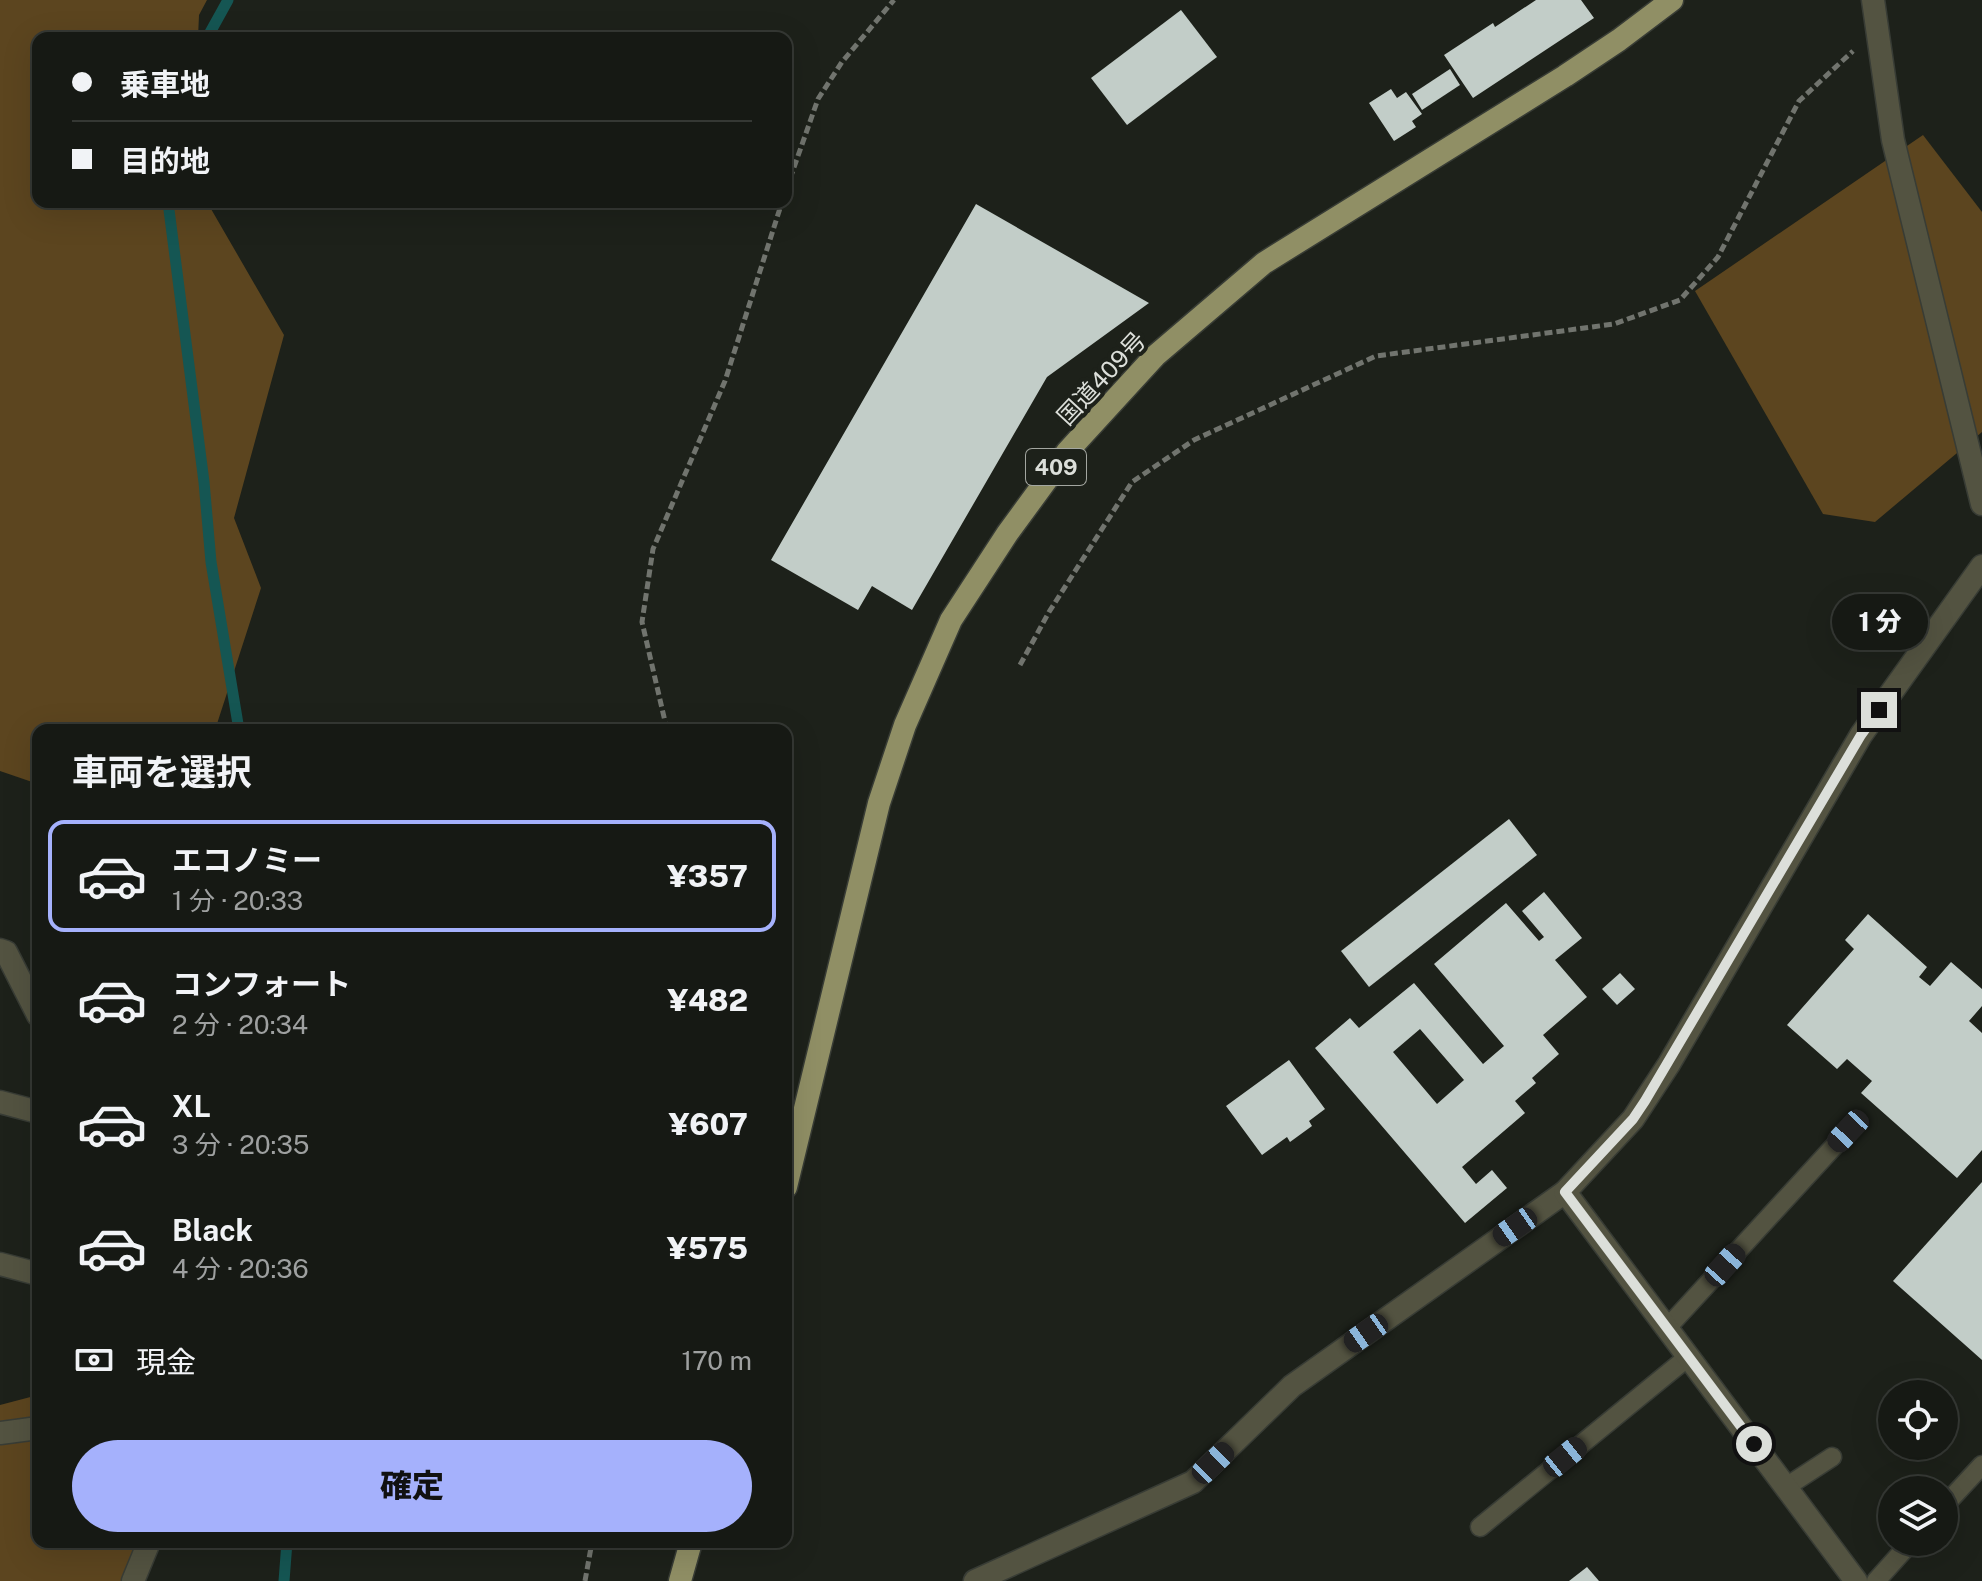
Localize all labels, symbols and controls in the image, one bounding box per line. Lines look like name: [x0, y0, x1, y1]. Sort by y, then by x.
text: 乗車地: [120, 66, 210, 102]
text: 目的地: [120, 143, 210, 179]
street label: 国道409号: [1051, 326, 1151, 430]
road number: 409: [1026, 449, 1086, 485]
callout: 1 分: [1831, 594, 1927, 650]
text: 1 分: [1858, 606, 1902, 637]
route end: [1861, 692, 1897, 728]
text: 車両を選択: [72, 751, 252, 793]
icon: car: [76, 840, 148, 912]
text: エコノミー: [172, 842, 322, 878]
text: ¥357: [667, 858, 748, 894]
text: 1 分 · 20:33: [172, 885, 303, 916]
icon: car: [76, 964, 148, 1036]
text: コンフォート: [172, 966, 351, 1002]
text: ¥482: [667, 982, 748, 1018]
text: 2 分 · 20:34: [172, 1009, 308, 1040]
icon: car: [76, 1088, 148, 1160]
text: XL: [172, 1088, 211, 1124]
car: [1823, 1105, 1873, 1157]
text: ¥607: [669, 1106, 748, 1142]
text: 3 分 · 20:35: [172, 1129, 309, 1160]
car: [1488, 1203, 1542, 1251]
icon: car: [76, 1212, 148, 1284]
text: Black: [172, 1212, 253, 1248]
text: ¥575: [667, 1230, 748, 1266]
car: [1700, 1239, 1750, 1291]
text: 4 分 · 20:36: [172, 1253, 309, 1284]
car: [1339, 1309, 1393, 1357]
icon: cash: [72, 1338, 116, 1382]
text: 現金: [136, 1344, 196, 1380]
text: 170 m: [682, 1345, 752, 1376]
map controls: [1878, 1380, 1958, 1556]
button: locate: [1878, 1380, 1958, 1460]
route start: [1736, 1426, 1772, 1462]
car: [1539, 1433, 1591, 1481]
car: [1187, 1438, 1239, 1488]
button: 確定: [72, 1440, 752, 1532]
button: layers: [1878, 1476, 1958, 1556]

